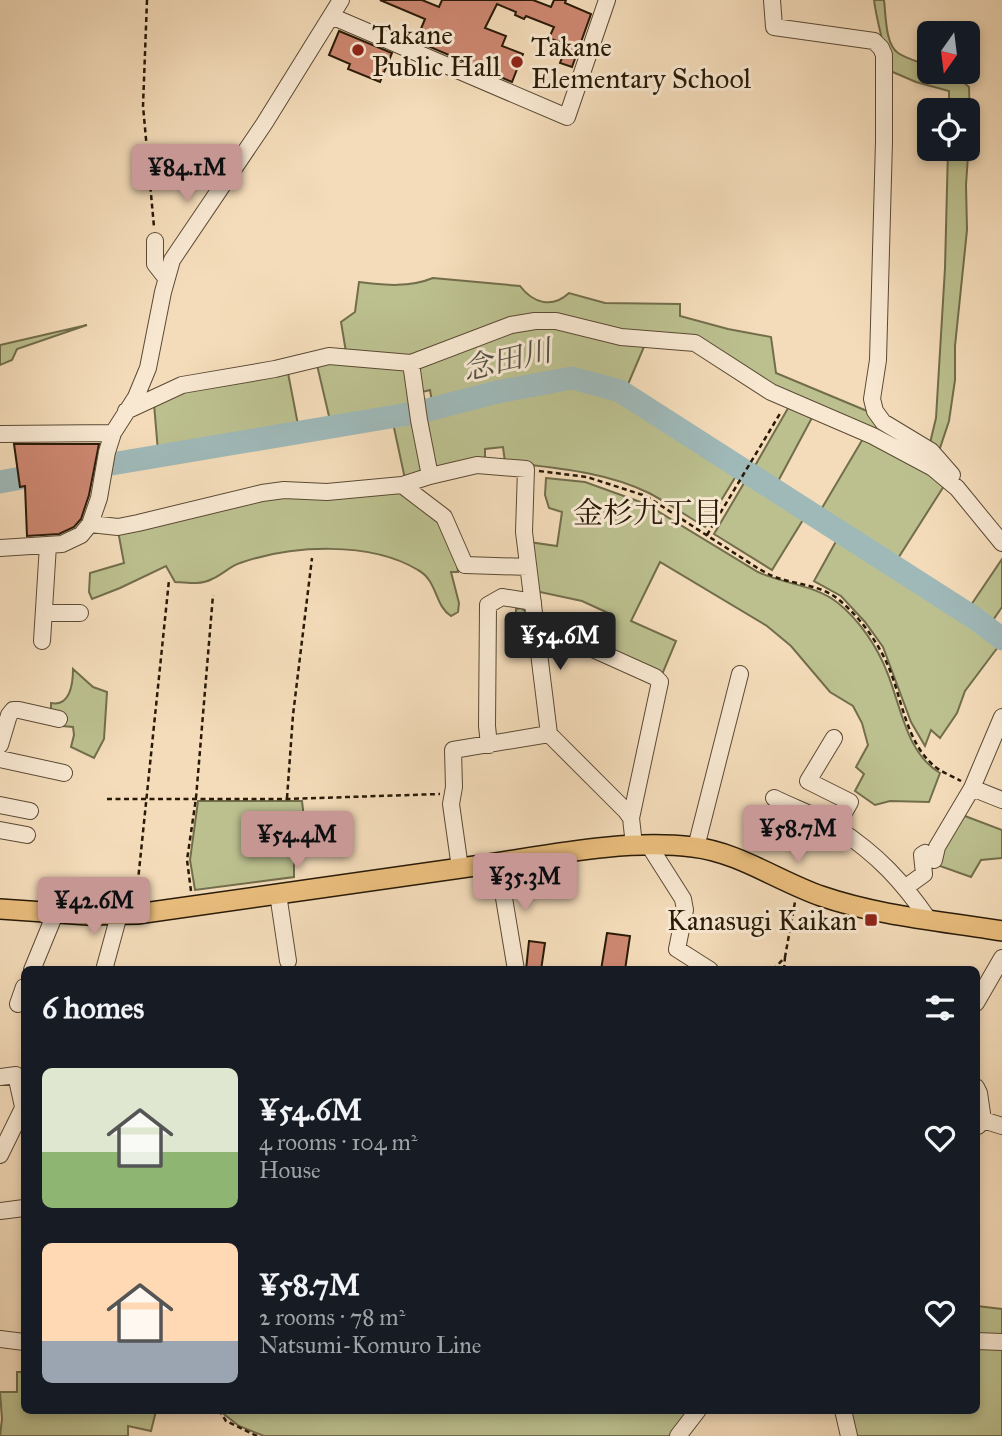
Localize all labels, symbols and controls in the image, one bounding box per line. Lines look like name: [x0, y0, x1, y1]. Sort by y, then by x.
place label: Takane Public Hall: [372, 17, 501, 84]
north arrow: [917, 21, 980, 84]
map controls: [917, 21, 980, 161]
place label: Takane Elementary School: [531, 29, 752, 96]
marker: Takane Public Hall: [350, 42, 366, 58]
marker: Takane Elementary School: [509, 54, 525, 70]
button: locate: [917, 98, 980, 161]
pin: ¥84.1M: [130, 144, 244, 204]
text: ¥84.1M: [148, 153, 226, 181]
water label: 念田川: [459, 332, 558, 388]
district label: 金杉九丁目: [573, 495, 723, 531]
pin: ¥54.6M: [503, 612, 617, 672]
text: ¥54.6M: [521, 621, 599, 649]
pin: ¥58.7M: [741, 806, 855, 865]
pin: ¥54.4M: [240, 812, 354, 871]
text: ¥58.7M: [759, 814, 837, 842]
text: ¥54.4M: [257, 820, 337, 848]
pin: ¥35.3M: [468, 853, 582, 913]
text: ¥35.3M: [489, 862, 561, 890]
pin: ¥42.6M: [37, 878, 151, 937]
text: ¥42.6M: [54, 886, 134, 914]
place label: Kanasugi Kaikan: [667, 903, 857, 938]
marker: Kanasugi Kaikan: [863, 912, 879, 928]
icon: filters: [921, 989, 959, 1027]
text: 6 homes: [42, 990, 144, 1026]
text: ¥54.6M: [259, 1092, 362, 1128]
icon: home: [98, 1096, 182, 1180]
icon: heart: [921, 1119, 959, 1157]
text: 4 rooms · 104 m²: [259, 1128, 418, 1156]
text: House: [259, 1156, 321, 1184]
text: ¥58.7M: [259, 1267, 360, 1303]
icon: home: [98, 1271, 182, 1355]
icon: heart: [921, 1294, 959, 1332]
text: 2 rooms · 78 m²: [259, 1303, 405, 1331]
text: Natsumi-Komuro Line: [259, 1331, 481, 1359]

